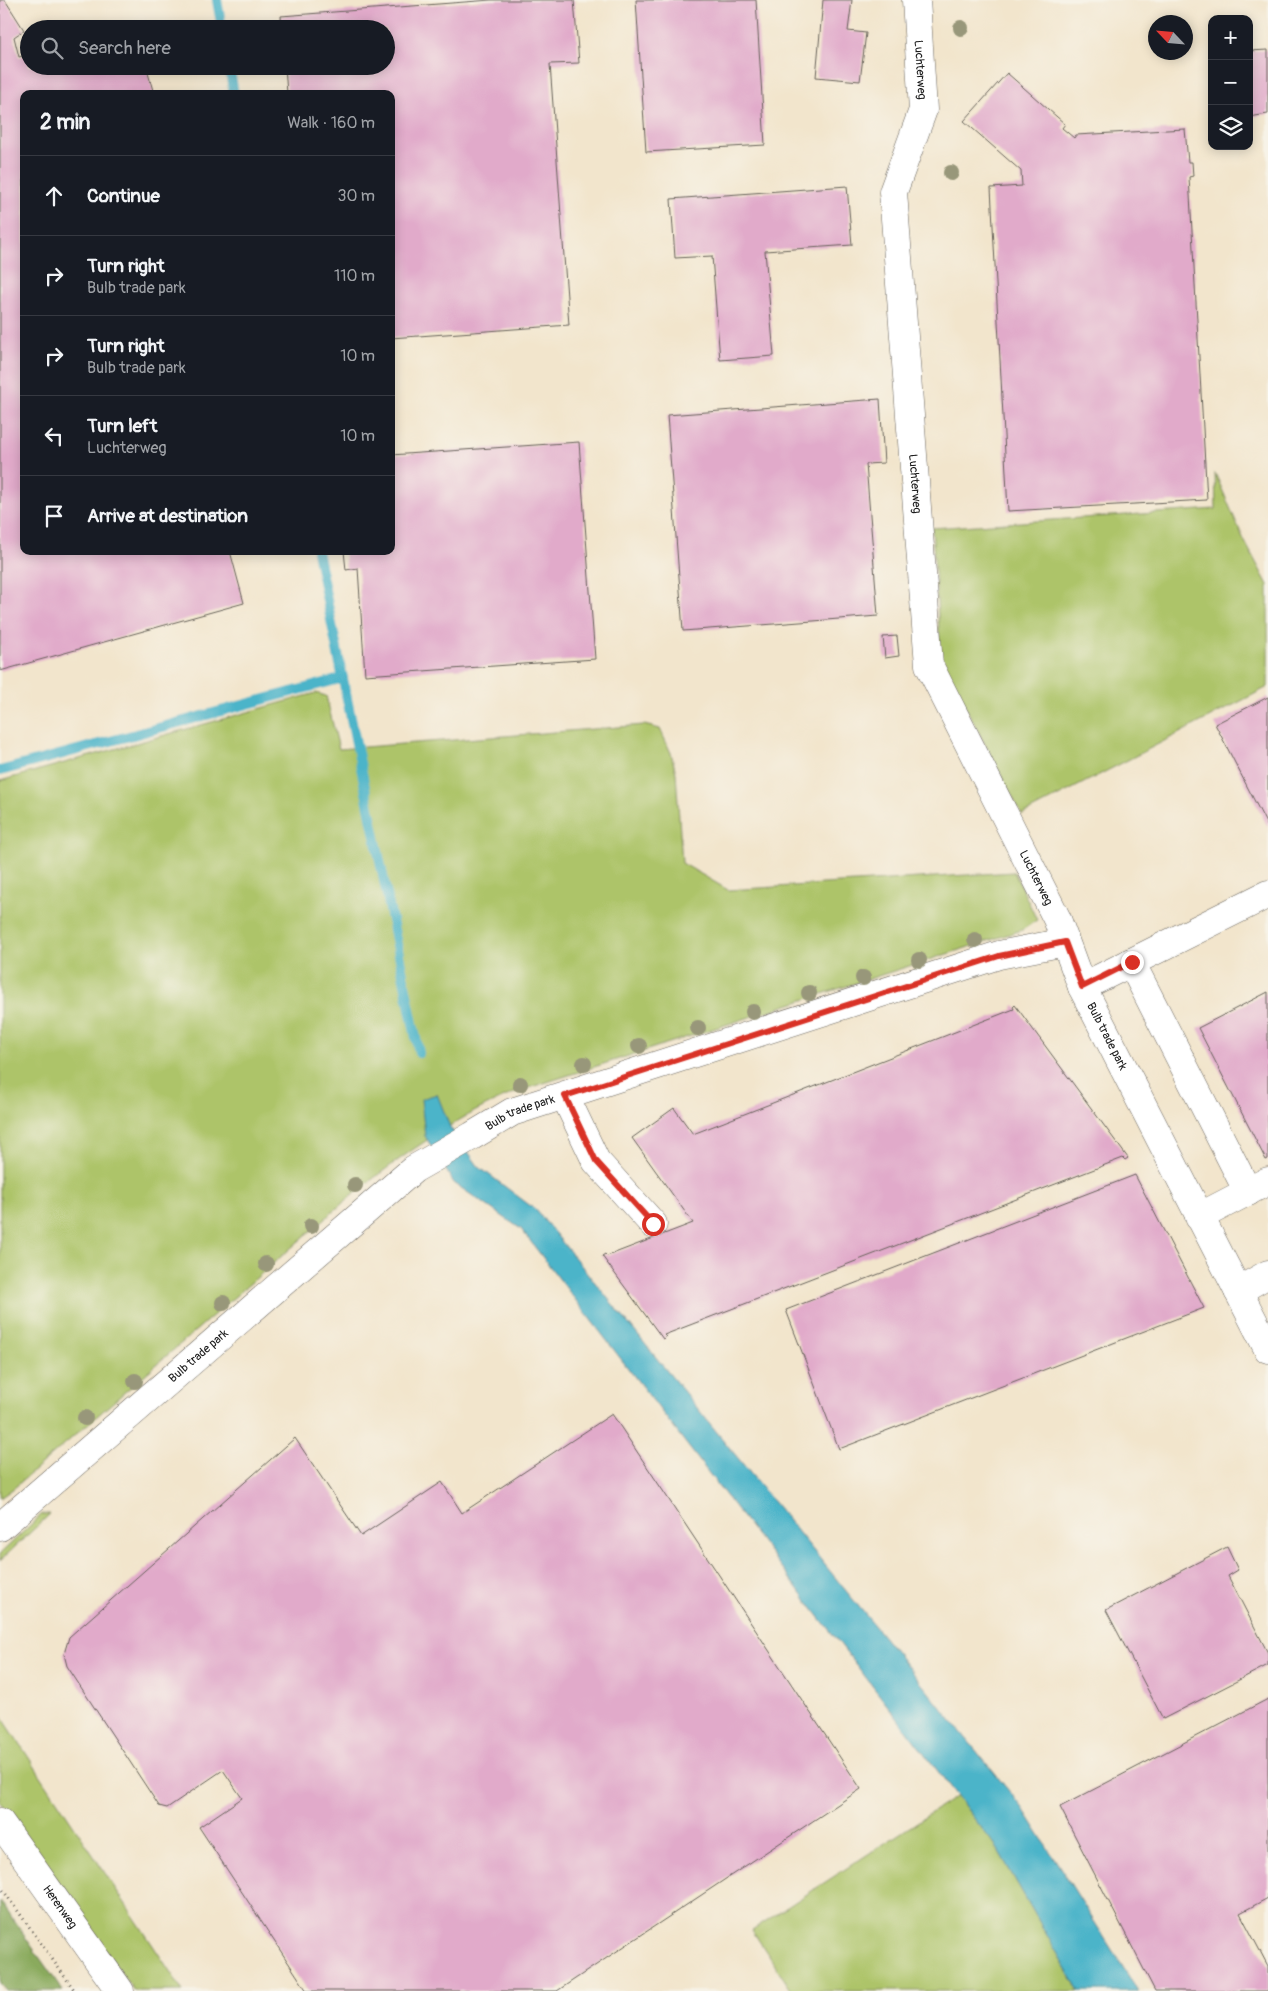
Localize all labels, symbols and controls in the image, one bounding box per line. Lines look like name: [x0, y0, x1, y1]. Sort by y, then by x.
north arrow: [1148, 15, 1193, 60]
map controls: [1208, 15, 1253, 150]
button: +: [1208, 15, 1253, 60]
search box: [20, 20, 395, 75]
icon: search: [38, 34, 66, 62]
text: Search here: [78, 36, 171, 60]
street label: Luchterweg: [911, 40, 929, 100]
button: −: [1208, 60, 1253, 105]
button: layers: [1208, 105, 1253, 150]
text: 2 min: [40, 109, 90, 136]
text: Walk · 160 m: [287, 113, 375, 133]
icon: ahead: [40, 182, 68, 210]
text: Continue: [87, 184, 160, 208]
text: 30 m: [337, 186, 375, 206]
text: Turn right: [87, 254, 165, 278]
icon: right: [40, 262, 68, 290]
text: 110 m: [334, 266, 375, 286]
text: Bulb trade park: [87, 278, 186, 298]
text: Turn right: [87, 334, 165, 358]
icon: right: [40, 342, 68, 370]
text: 10 m: [340, 346, 375, 366]
text: Bulb trade park: [87, 358, 186, 378]
text: Turn left: [87, 414, 157, 438]
icon: left: [40, 422, 68, 450]
text: 10 m: [340, 426, 375, 446]
text: Luchterweg: [87, 438, 167, 458]
street label: Luchterweg: [905, 453, 924, 514]
icon: arrive: [40, 502, 68, 530]
text: Arrive at destination: [87, 504, 248, 528]
street label: Luchterweg: [1016, 848, 1056, 908]
route end: [1121, 951, 1144, 974]
street label: Bulb trade park: [1083, 1000, 1130, 1073]
street label: Bulb trade park: [483, 1092, 557, 1134]
route start: [642, 1213, 665, 1236]
street label: Bulb trade park: [166, 1326, 231, 1386]
street label: Herenweg: [39, 1883, 80, 1932]

